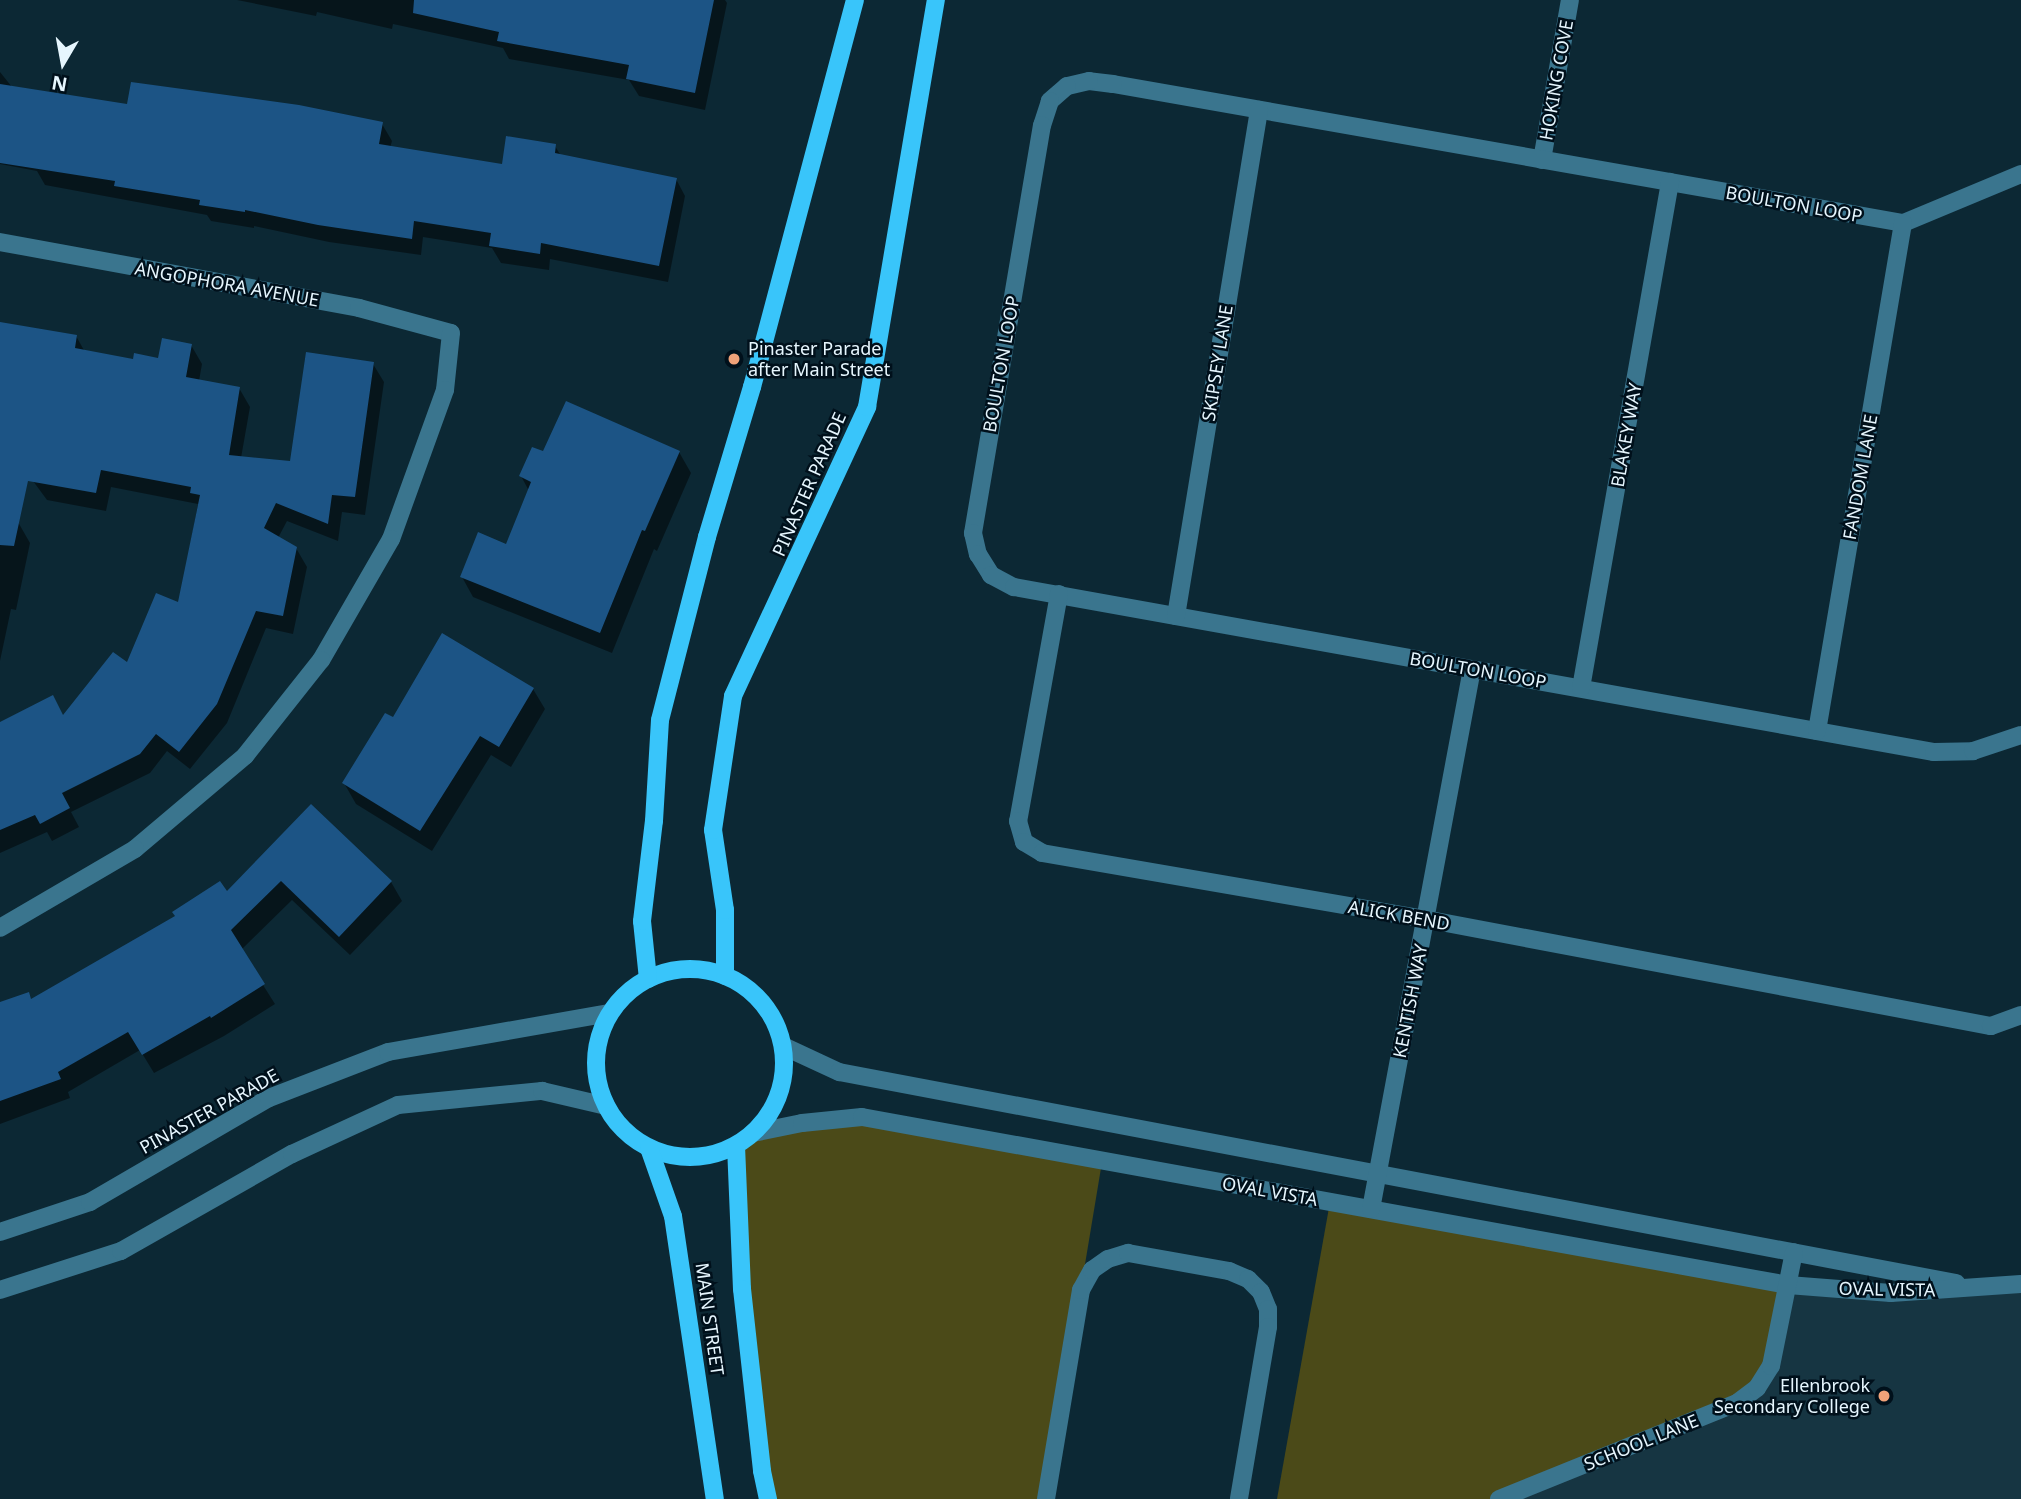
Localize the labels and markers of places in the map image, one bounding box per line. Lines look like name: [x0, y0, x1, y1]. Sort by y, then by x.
place label: Pinaster Parade after Main Street: [748, 338, 890, 380]
marker: Pinaster Parade after Main Street: [726, 351, 742, 367]
place label: Ellenbrook Secondary College: [1714, 1375, 1870, 1418]
marker: Ellenbrook Secondary College: [1876, 1388, 1892, 1404]

